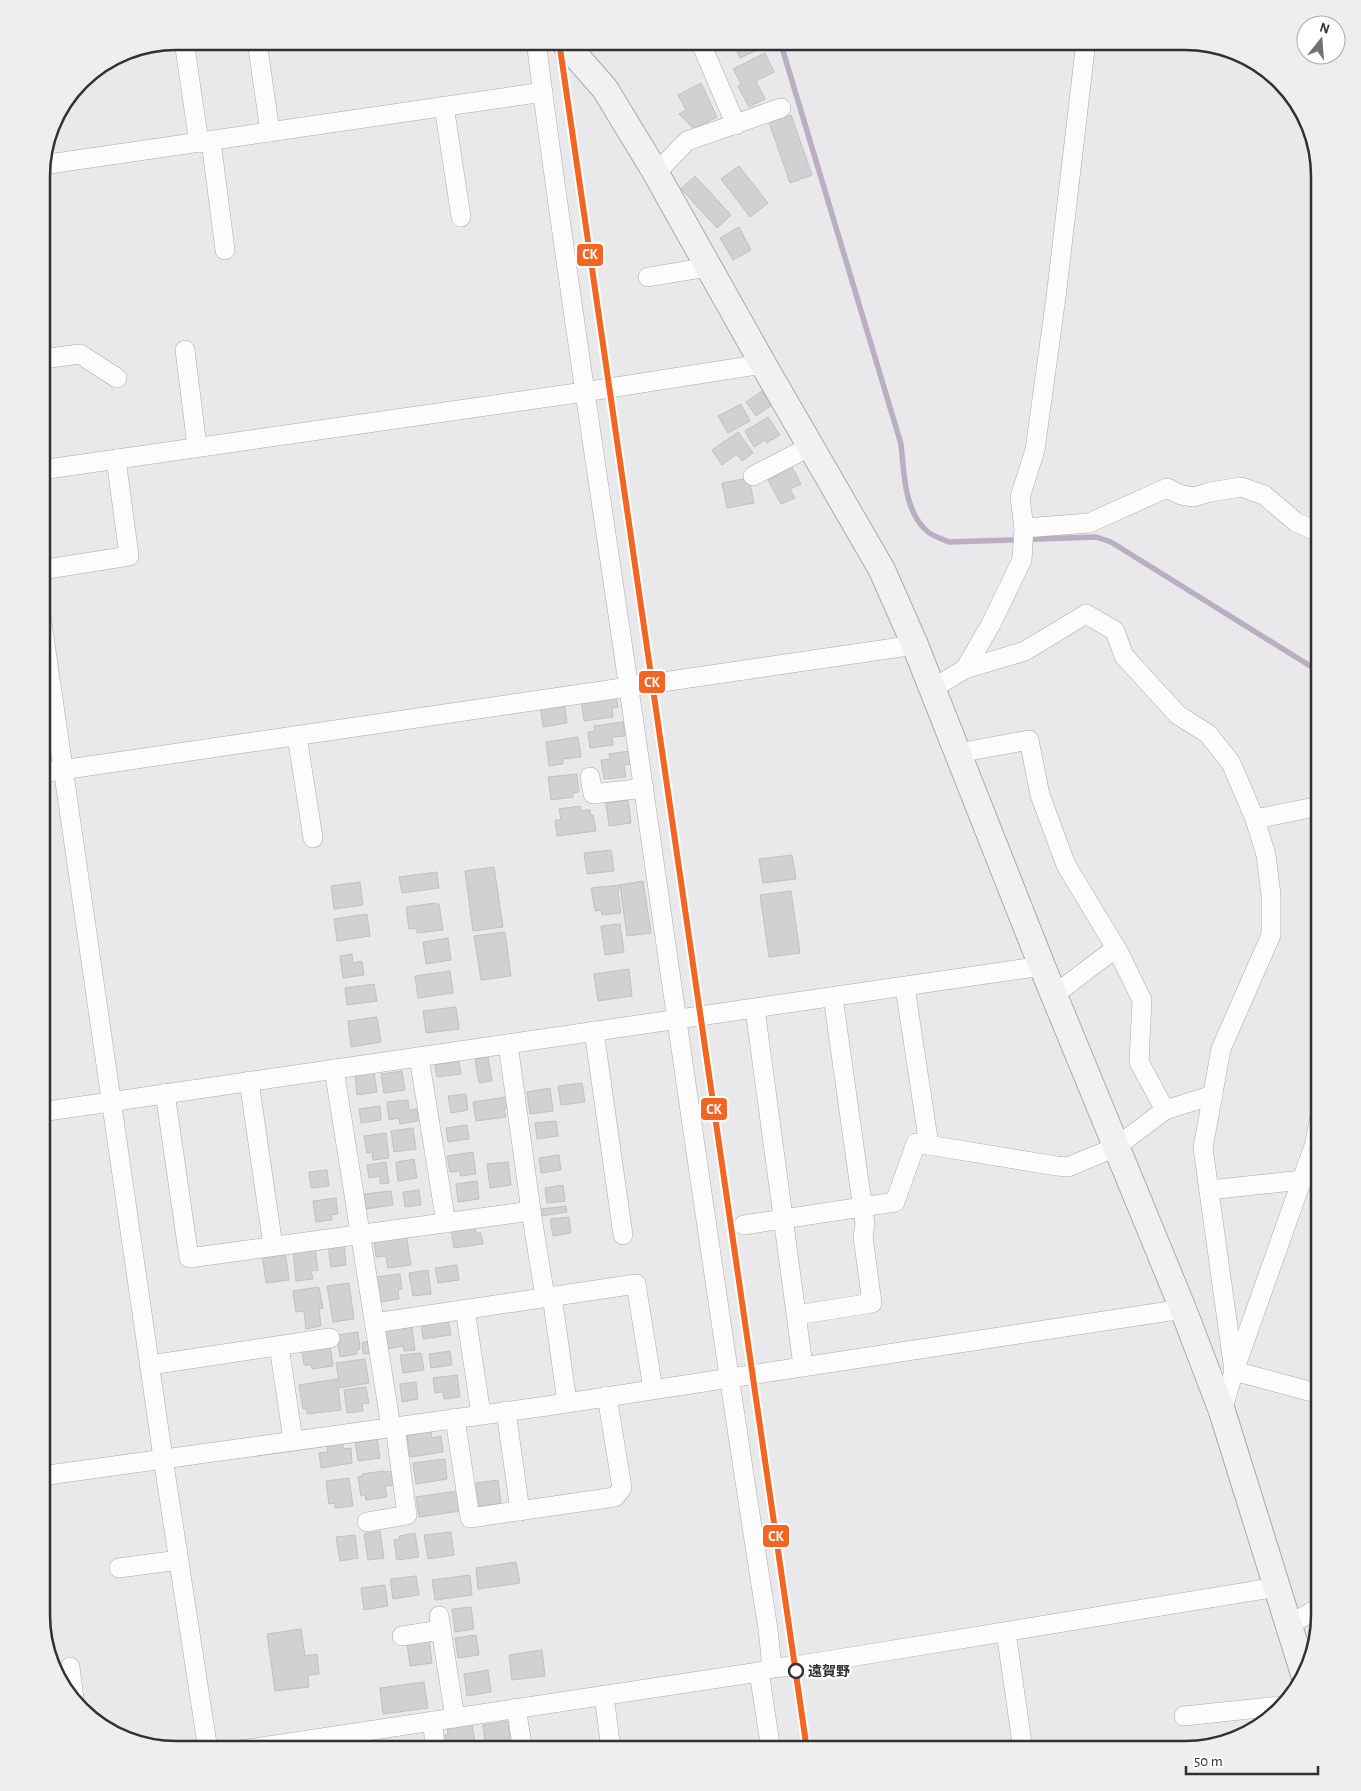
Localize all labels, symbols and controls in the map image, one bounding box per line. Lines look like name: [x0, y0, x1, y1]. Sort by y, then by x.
north arrow: [1296, 15, 1346, 65]
text: N: [1318, 20, 1331, 37]
line badge: CK: [576, 243, 604, 267]
text: CK: [582, 248, 599, 262]
line badge: CK: [638, 670, 666, 694]
text: CK: [644, 676, 661, 690]
line badge: CK: [700, 1097, 728, 1121]
text: CK: [706, 1103, 723, 1117]
line badge: CK: [762, 1524, 790, 1548]
text: CK: [768, 1530, 785, 1544]
marker: 遠賀野: [788, 1663, 804, 1679]
place label: 遠賀野: [808, 1664, 850, 1679]
scale bar: [1186, 1744, 1318, 1776]
text: 50 m: [1194, 1754, 1223, 1769]

